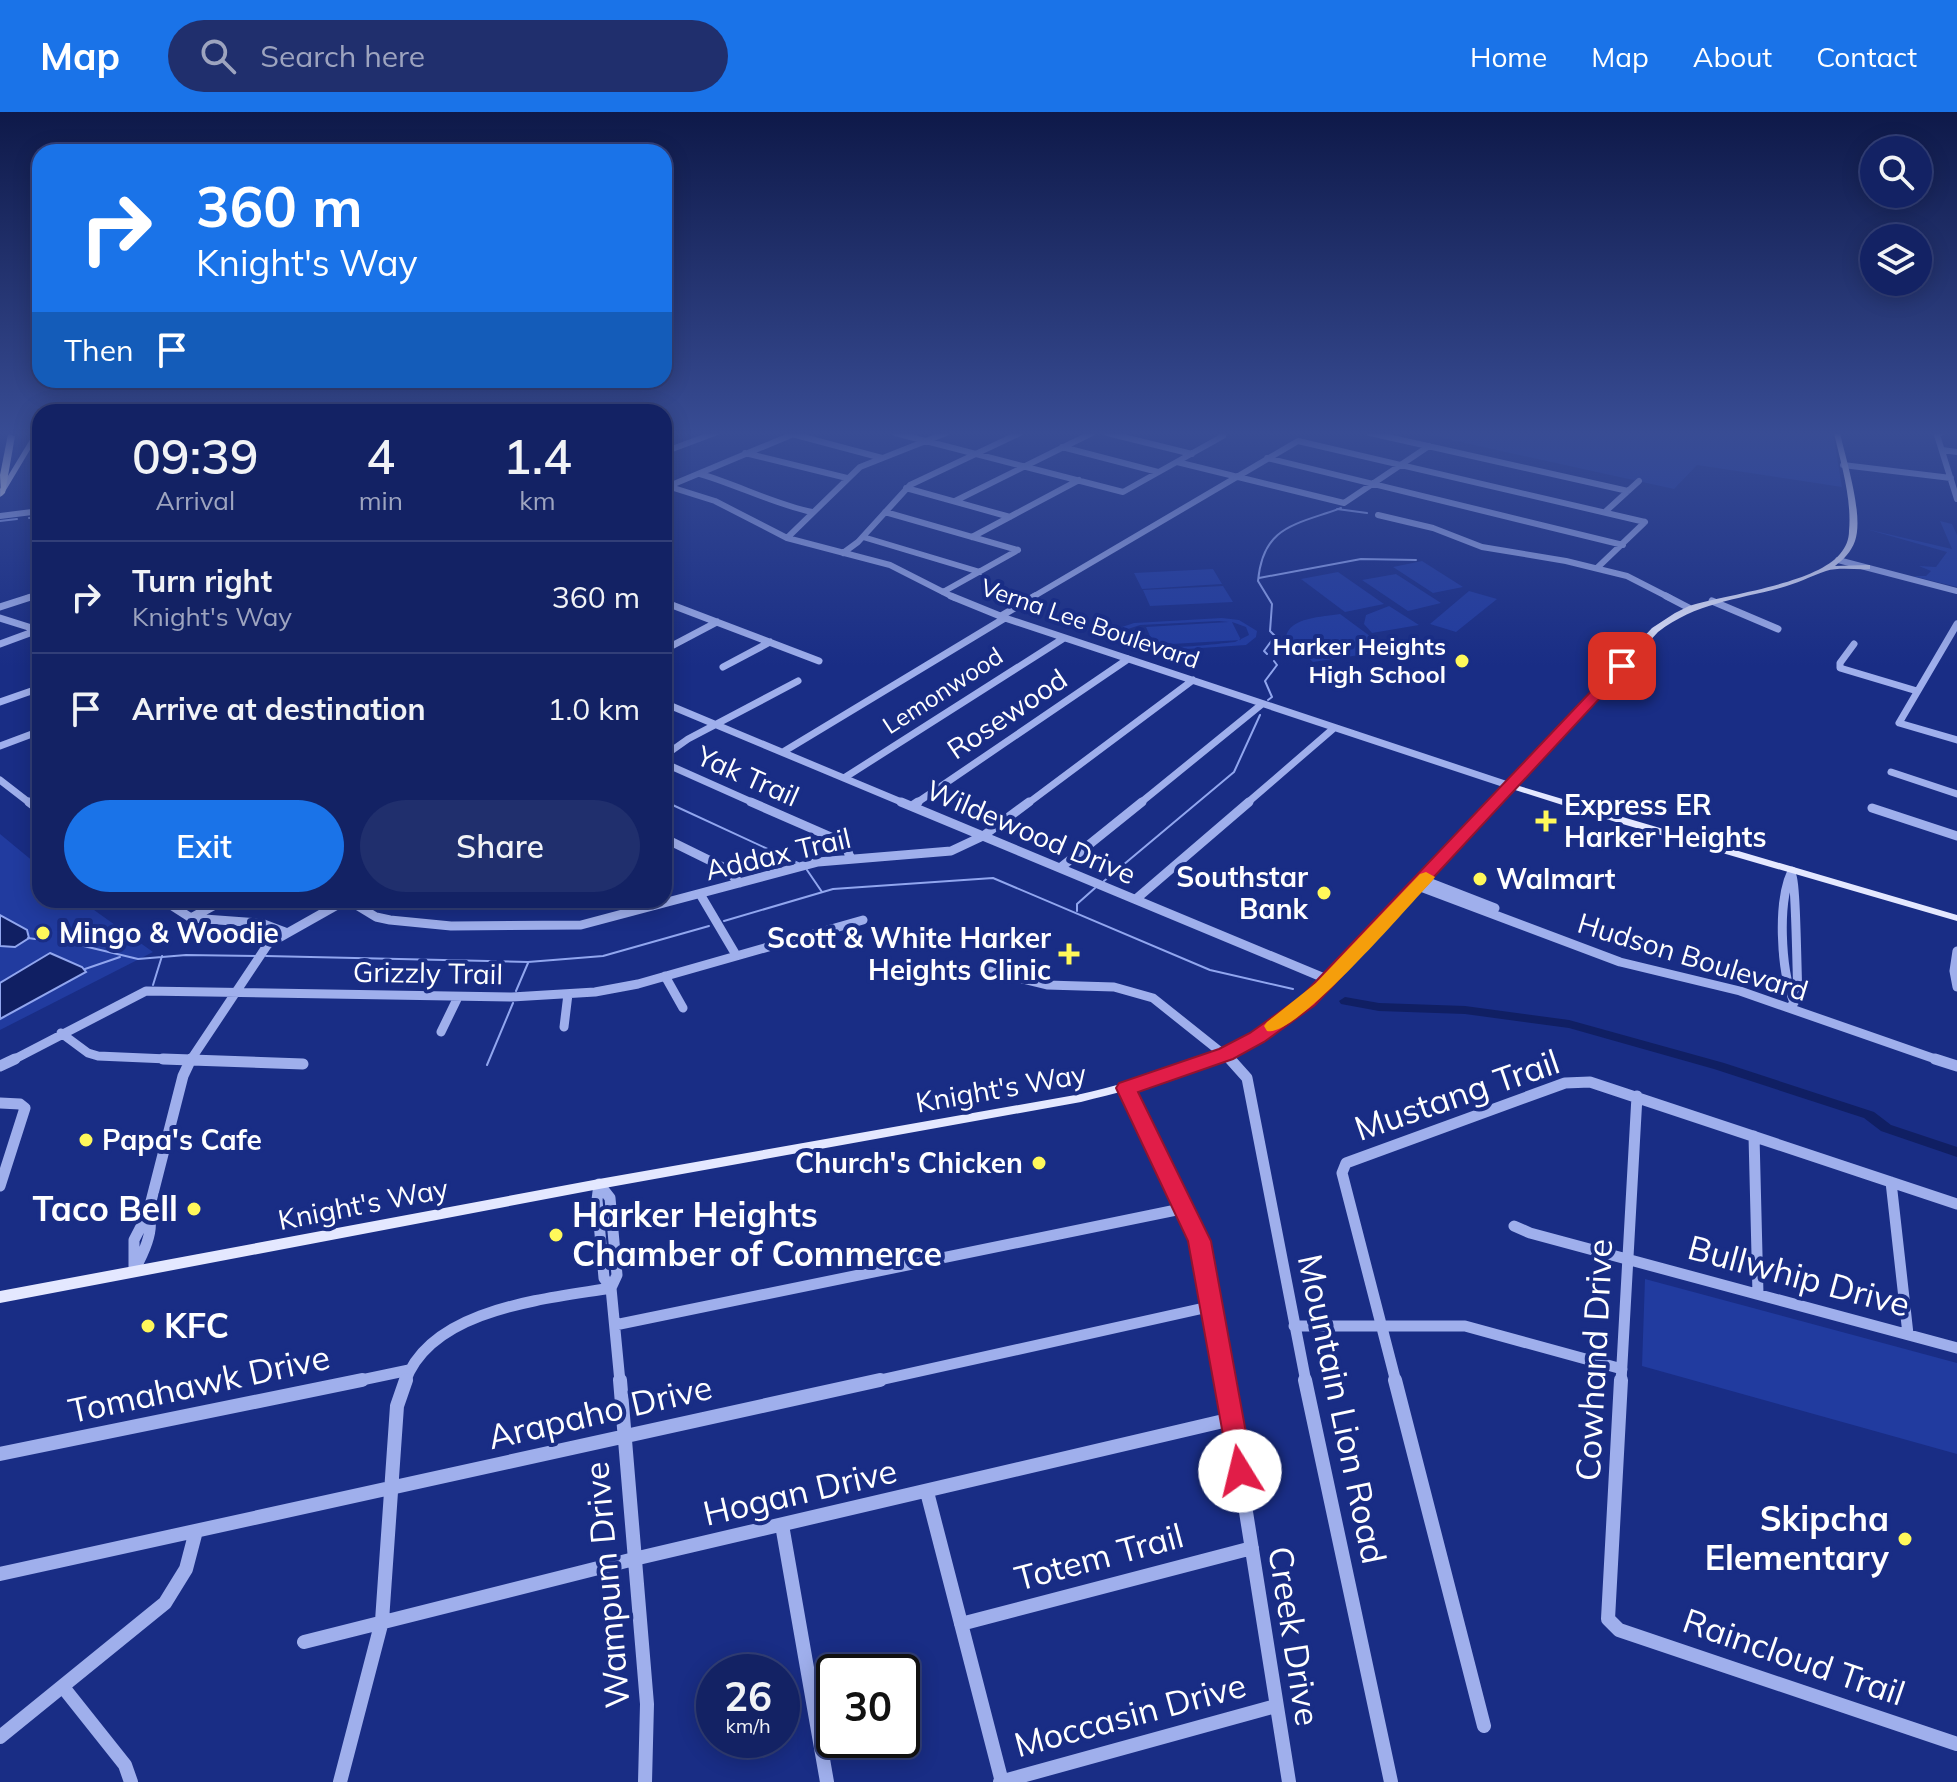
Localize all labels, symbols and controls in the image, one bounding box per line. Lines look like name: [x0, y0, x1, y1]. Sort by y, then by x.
search box: [168, 20, 728, 92]
text: Map: [40, 32, 120, 80]
icon: search: [196, 34, 240, 78]
text: Search here: [260, 37, 425, 75]
text: Home: [1470, 39, 1547, 74]
text: Map: [1591, 39, 1649, 74]
text: About: [1693, 39, 1772, 74]
text: Contact: [1816, 39, 1917, 74]
map controls: [1860, 136, 1932, 296]
button: search: [1860, 136, 1932, 208]
text: 360 m: [196, 171, 363, 241]
icon: right: [64, 176, 168, 280]
button: layers: [1860, 224, 1932, 296]
text: Knight's Way: [196, 240, 418, 285]
icon: arrive: [150, 328, 194, 372]
text: Then: [64, 331, 134, 369]
text: 09:39: [132, 426, 259, 486]
text: 4: [366, 426, 395, 486]
text: 1.4: [503, 426, 572, 486]
text: Arrival: [156, 484, 235, 517]
text: min: [359, 484, 403, 517]
text: km: [519, 484, 556, 517]
text: Turn right: [132, 562, 272, 600]
street label: Verna Lee Boulevard: [977, 572, 1204, 675]
icon: right: [64, 575, 108, 619]
text: 360 m: [552, 578, 640, 616]
text: Knight's Way: [132, 600, 292, 633]
place label: Harker Heights High School: [1272, 631, 1446, 689]
pin: [1588, 632, 1656, 700]
street label: Lemonwood: [877, 640, 1008, 740]
icon: arrive: [1600, 644, 1644, 688]
marker: Harker Heights High School: [1453, 652, 1471, 670]
street label: Rosewood: [940, 661, 1073, 766]
icon: arrive: [64, 687, 108, 731]
text: Arrive at destination: [132, 690, 426, 728]
text: 1.0 km: [548, 690, 640, 728]
street label: Yak Trail: [691, 737, 805, 814]
street label: Wildewood Drive: [921, 772, 1141, 891]
place label: Express ER Harker Heights: [1564, 787, 1767, 854]
button: Exit: [64, 800, 344, 892]
button: Share: [360, 800, 640, 892]
marker: Express ER Harker Heights: [1535, 810, 1557, 832]
street label: Addax Trail: [702, 820, 854, 887]
place label: Southstar Bank: [1176, 859, 1309, 926]
place label: Walmart: [1496, 861, 1616, 896]
marker: Walmart: [1471, 870, 1489, 888]
marker: Southstar Bank: [1315, 884, 1333, 902]
street label: Hudson Boulevard: [1574, 905, 1813, 1008]
place label: Mingo & Woodie: [59, 915, 279, 950]
place label: Scott & White Harker Heights Clinic: [767, 920, 1051, 987]
marker: Mingo & Woodie: [34, 924, 52, 942]
marker: Scott & White Harker Heights Clinic: [1058, 943, 1080, 965]
street label: Grizzly Trail: [353, 954, 503, 991]
street label: Mustang Trail: [1349, 1039, 1565, 1150]
street label: Knight's Way: [913, 1055, 1089, 1120]
place label: Papa's Cafe: [102, 1122, 262, 1157]
marker: Papa's Cafe: [77, 1131, 95, 1149]
place label: Church's Chicken: [795, 1145, 1023, 1180]
marker: Church's Chicken: [1030, 1154, 1048, 1172]
street label: Knight's Way: [275, 1170, 451, 1237]
place label: Taco Bell: [32, 1187, 178, 1230]
place label: Harker Heights Chamber of Commerce: [572, 1193, 942, 1275]
marker: Taco Bell: [185, 1200, 203, 1218]
street label: Bullwhip Drive: [1684, 1225, 1915, 1326]
marker: Harker Heights Chamber of Commerce: [547, 1226, 565, 1244]
street label: Cowhand Drive: [1566, 1238, 1621, 1482]
street label: Mountain Lion Road: [1289, 1250, 1396, 1568]
place label: KFC: [164, 1304, 229, 1347]
marker: KFC: [139, 1317, 157, 1335]
street label: Tomahawk Drive: [64, 1335, 333, 1432]
street label: Arapaho Drive: [484, 1365, 716, 1458]
position arrow: [1198, 1429, 1282, 1513]
street label: Hogan Drive: [699, 1448, 901, 1535]
street label: Wampum Drive: [574, 1460, 639, 1710]
place label: Skipcha Elementary: [1705, 1497, 1890, 1579]
street label: Totem Trail: [1010, 1513, 1188, 1600]
marker: Skipcha Elementary: [1896, 1530, 1914, 1548]
street label: Creek Drive: [1259, 1543, 1330, 1729]
street label: Raincloud Trail: [1678, 1598, 1911, 1715]
speed limit sign: 30: [816, 1654, 920, 1758]
street label: Moccasin Drive: [1009, 1663, 1250, 1766]
text: 26: [724, 1671, 772, 1721]
text: km/h: [725, 1713, 771, 1738]

